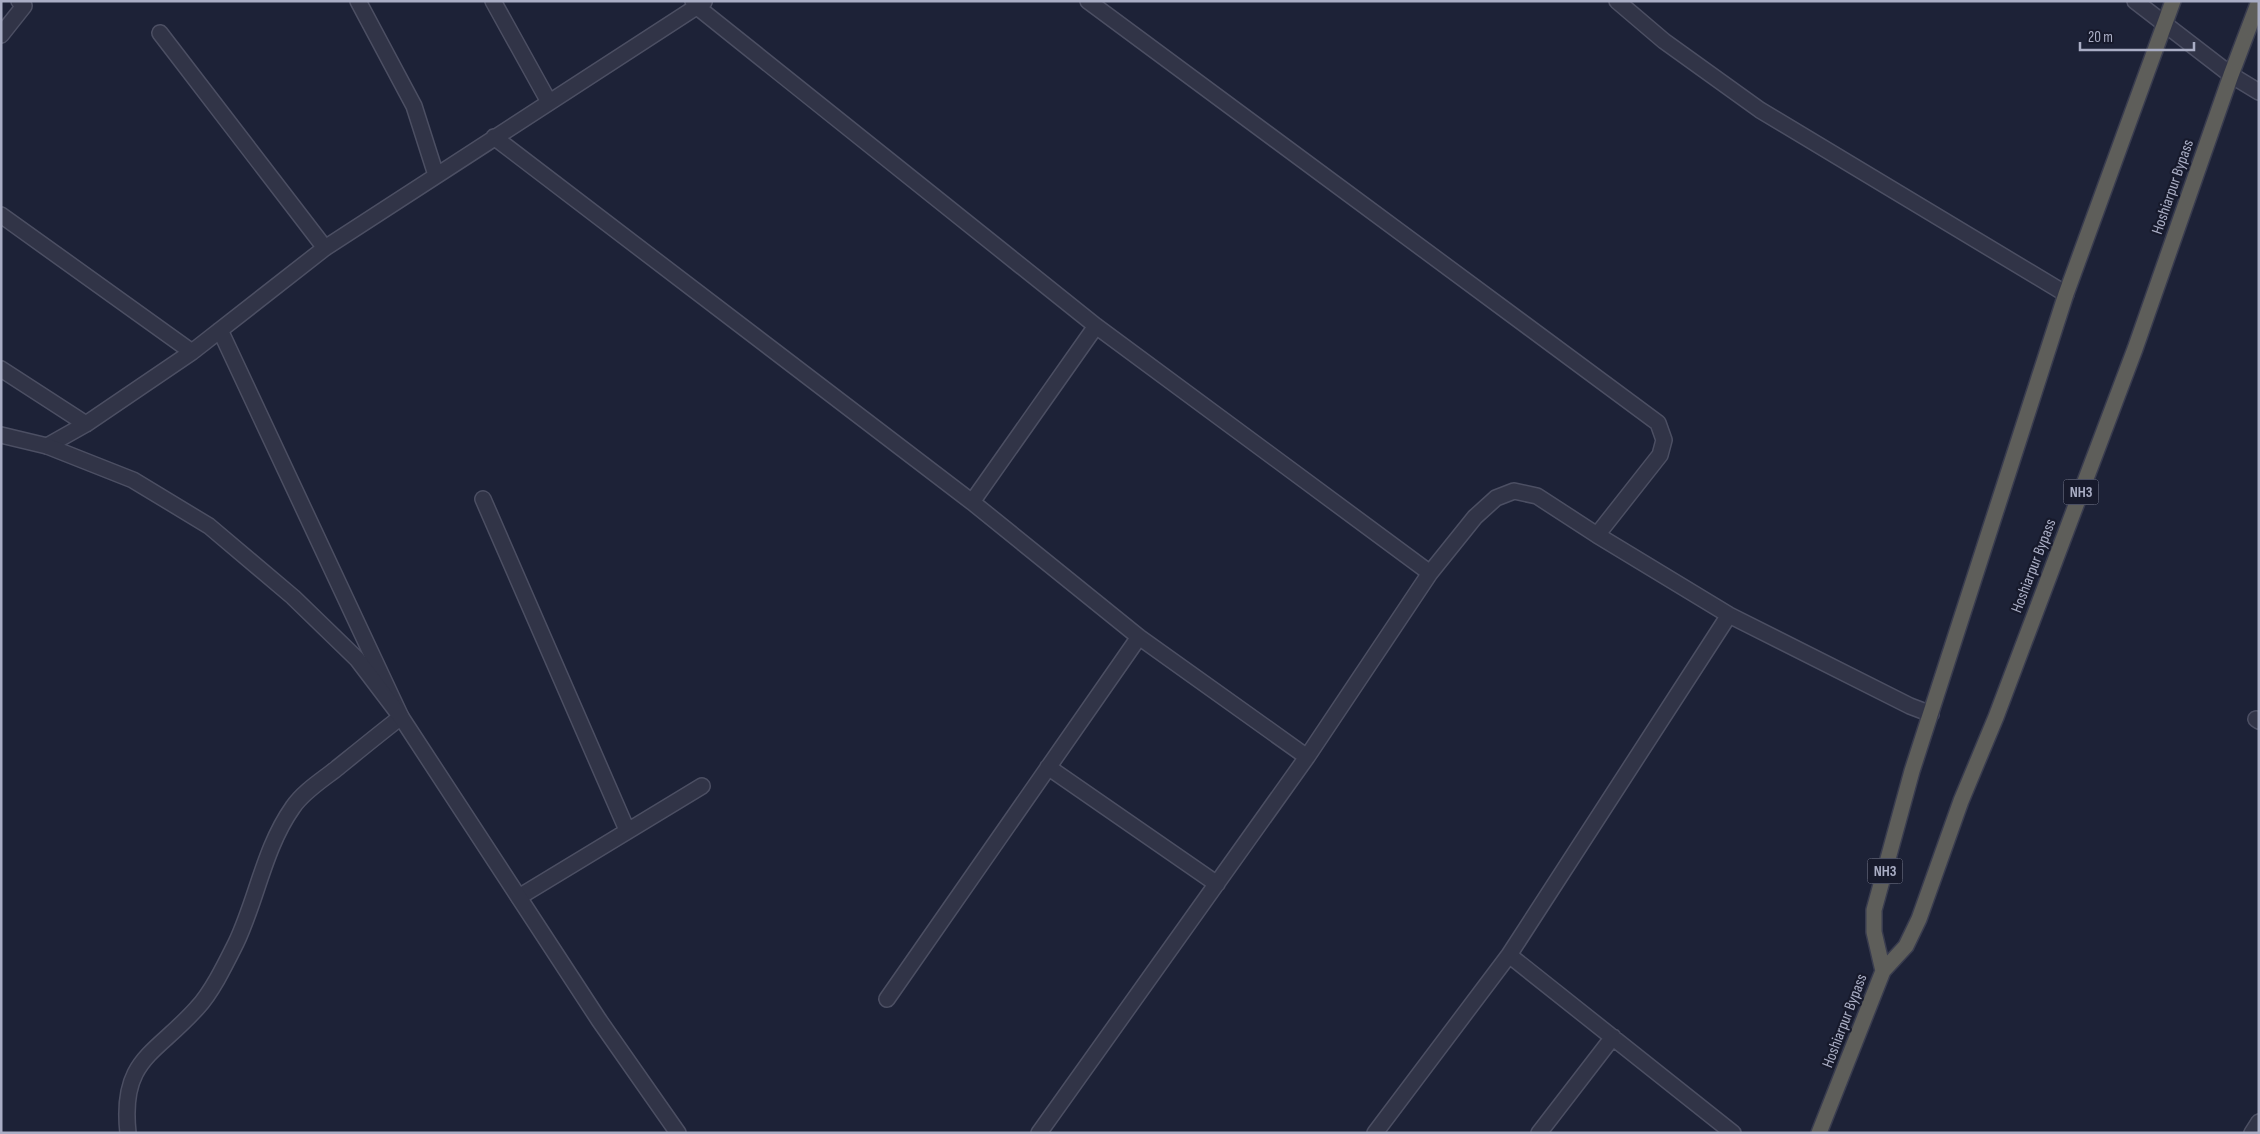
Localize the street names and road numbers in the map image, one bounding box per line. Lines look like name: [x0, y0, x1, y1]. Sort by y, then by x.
street label: Hoshiarpur Bypass: [2148, 137, 2198, 237]
road number: NH3: [2064, 480, 2098, 504]
street label: Hoshiarpur Bypass: [2007, 516, 2061, 616]
road number: NH3: [1868, 858, 1902, 884]
street label: Hoshiarpur Bypass: [1818, 971, 1872, 1071]

